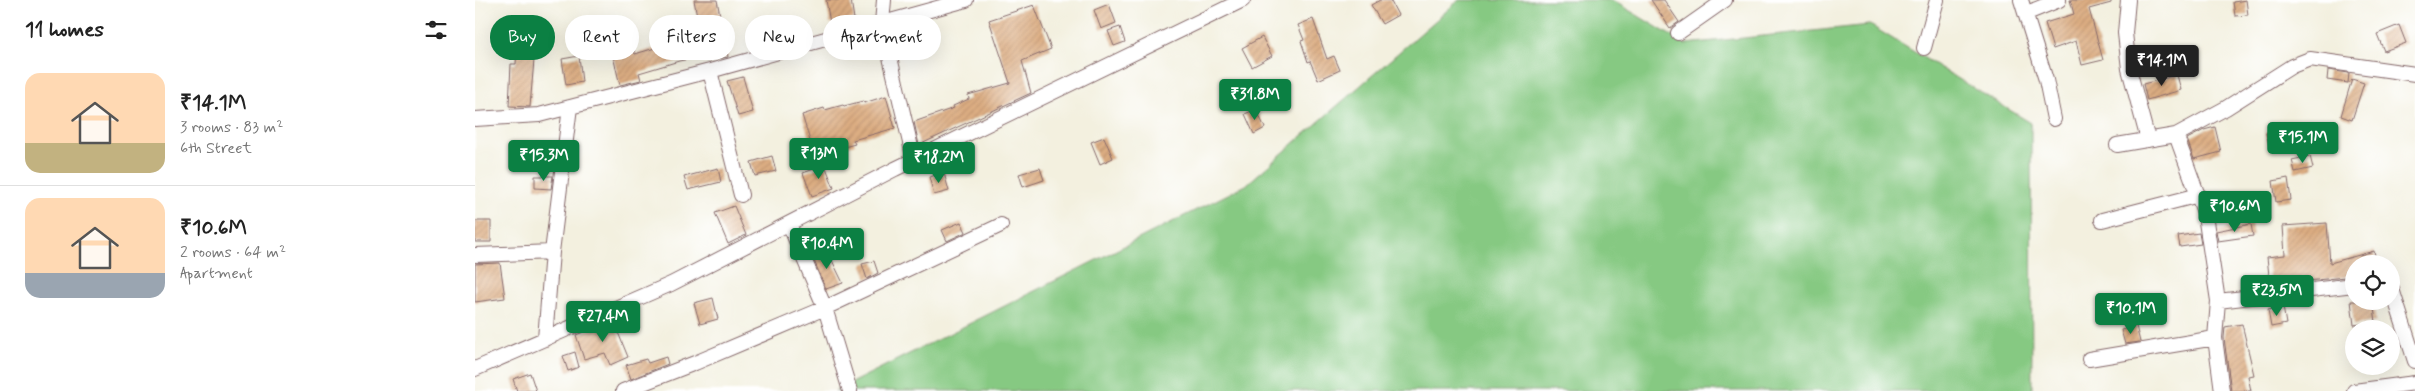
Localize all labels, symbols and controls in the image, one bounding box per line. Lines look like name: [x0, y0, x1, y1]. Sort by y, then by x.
chip: Buy: [490, 15, 555, 60]
chip: Rent: [565, 15, 639, 60]
chip: Filters: [649, 15, 735, 60]
chip: New: [745, 15, 813, 60]
chip: Apartment: [823, 15, 941, 60]
text: 11 homes: [25, 16, 104, 44]
icon: filters: [422, 16, 450, 44]
pin: ₹14.1M: [2121, 44, 2203, 87]
text: ₹14.1M: [2137, 50, 2187, 71]
pin: ₹31.8M: [1214, 78, 1296, 121]
text: ₹31.8M: [1230, 84, 1280, 105]
text: ₹14.1M: [180, 89, 246, 117]
icon: home: [65, 93, 125, 153]
text: 3 rooms · 83 m²: [180, 117, 283, 138]
pin: ₹15.1M: [2262, 121, 2344, 164]
text: ₹15.1M: [2278, 127, 2328, 148]
text: 6th Street: [180, 138, 252, 159]
pin: ₹13M: [789, 138, 849, 180]
pin: ₹15.3M: [503, 140, 585, 182]
pin: ₹18.2M: [898, 142, 980, 184]
text: ₹13M: [800, 143, 838, 164]
text: ₹15.3M: [519, 145, 569, 166]
text: ₹18.2M: [914, 147, 964, 168]
pin: ₹10.6M: [2194, 190, 2276, 233]
text: ₹10.6M: [2209, 196, 2261, 217]
text: ₹10.6M: [180, 214, 247, 242]
icon: home: [65, 218, 125, 278]
pin: ₹10.4M: [786, 228, 868, 270]
text: ₹10.4M: [801, 233, 853, 254]
text: 2 rooms · 64 m²: [180, 242, 286, 263]
map controls: [2345, 255, 2400, 375]
button: locate: [2345, 255, 2400, 310]
text: Apartment: [180, 263, 253, 284]
pin: ₹23.5M: [2236, 274, 2318, 317]
text: ₹23.5M: [2252, 280, 2302, 301]
pin: ₹10.1M: [2090, 292, 2172, 335]
text: ₹10.1M: [2106, 298, 2156, 319]
pin: ₹27.4M: [562, 300, 644, 343]
text: ₹27.4M: [577, 306, 629, 327]
button: layers: [2345, 320, 2400, 375]

